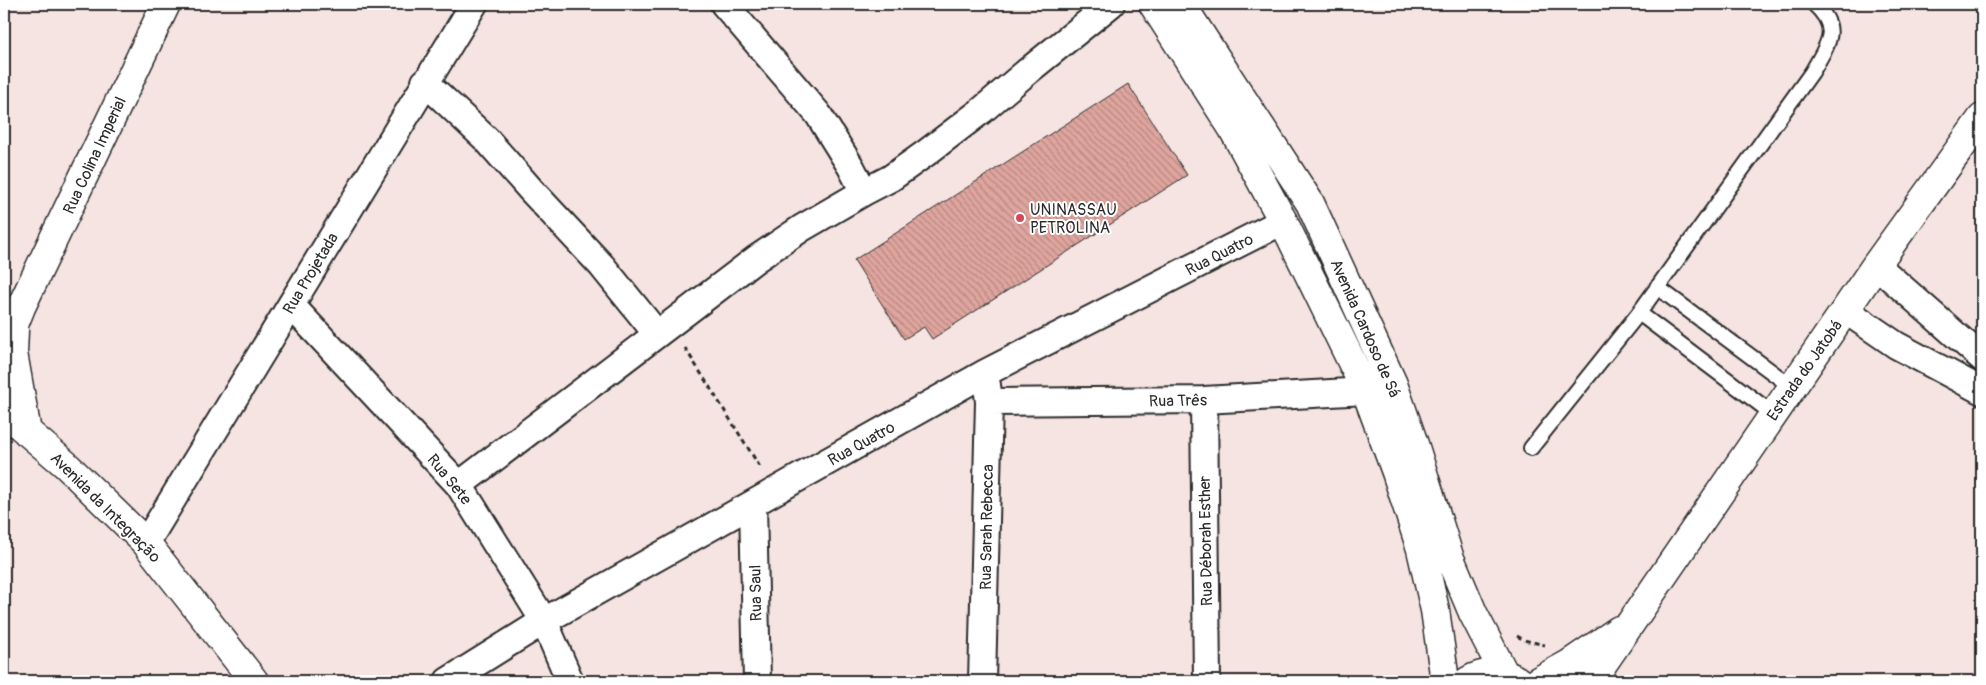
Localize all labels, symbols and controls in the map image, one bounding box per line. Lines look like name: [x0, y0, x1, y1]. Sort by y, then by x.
street label: Rua Colina Imperial: [59, 94, 131, 217]
place label: UNINASSAU PETROLINA: [1030, 200, 1117, 238]
marker: UNINASSAU PETROLINA: [1014, 212, 1026, 224]
street label: Rua Projetada: [279, 229, 343, 318]
street label: Rua Quatro: [1182, 229, 1257, 280]
street label: Avenida Cardoso de Sá: [1326, 256, 1405, 401]
street label: Estrada do Jatobá: [1763, 316, 1847, 425]
street label: Rua Três: [1149, 390, 1207, 412]
street label: Rua Quatro: [825, 417, 899, 470]
street label: Avenida da Integração: [46, 448, 165, 567]
street label: Rua Sete: [423, 450, 476, 509]
street label: Rua Sarah Rebecca: [976, 464, 998, 590]
street label: Rua Déborah Esther: [1195, 475, 1217, 606]
street label: Rua Saul: [746, 565, 766, 621]

